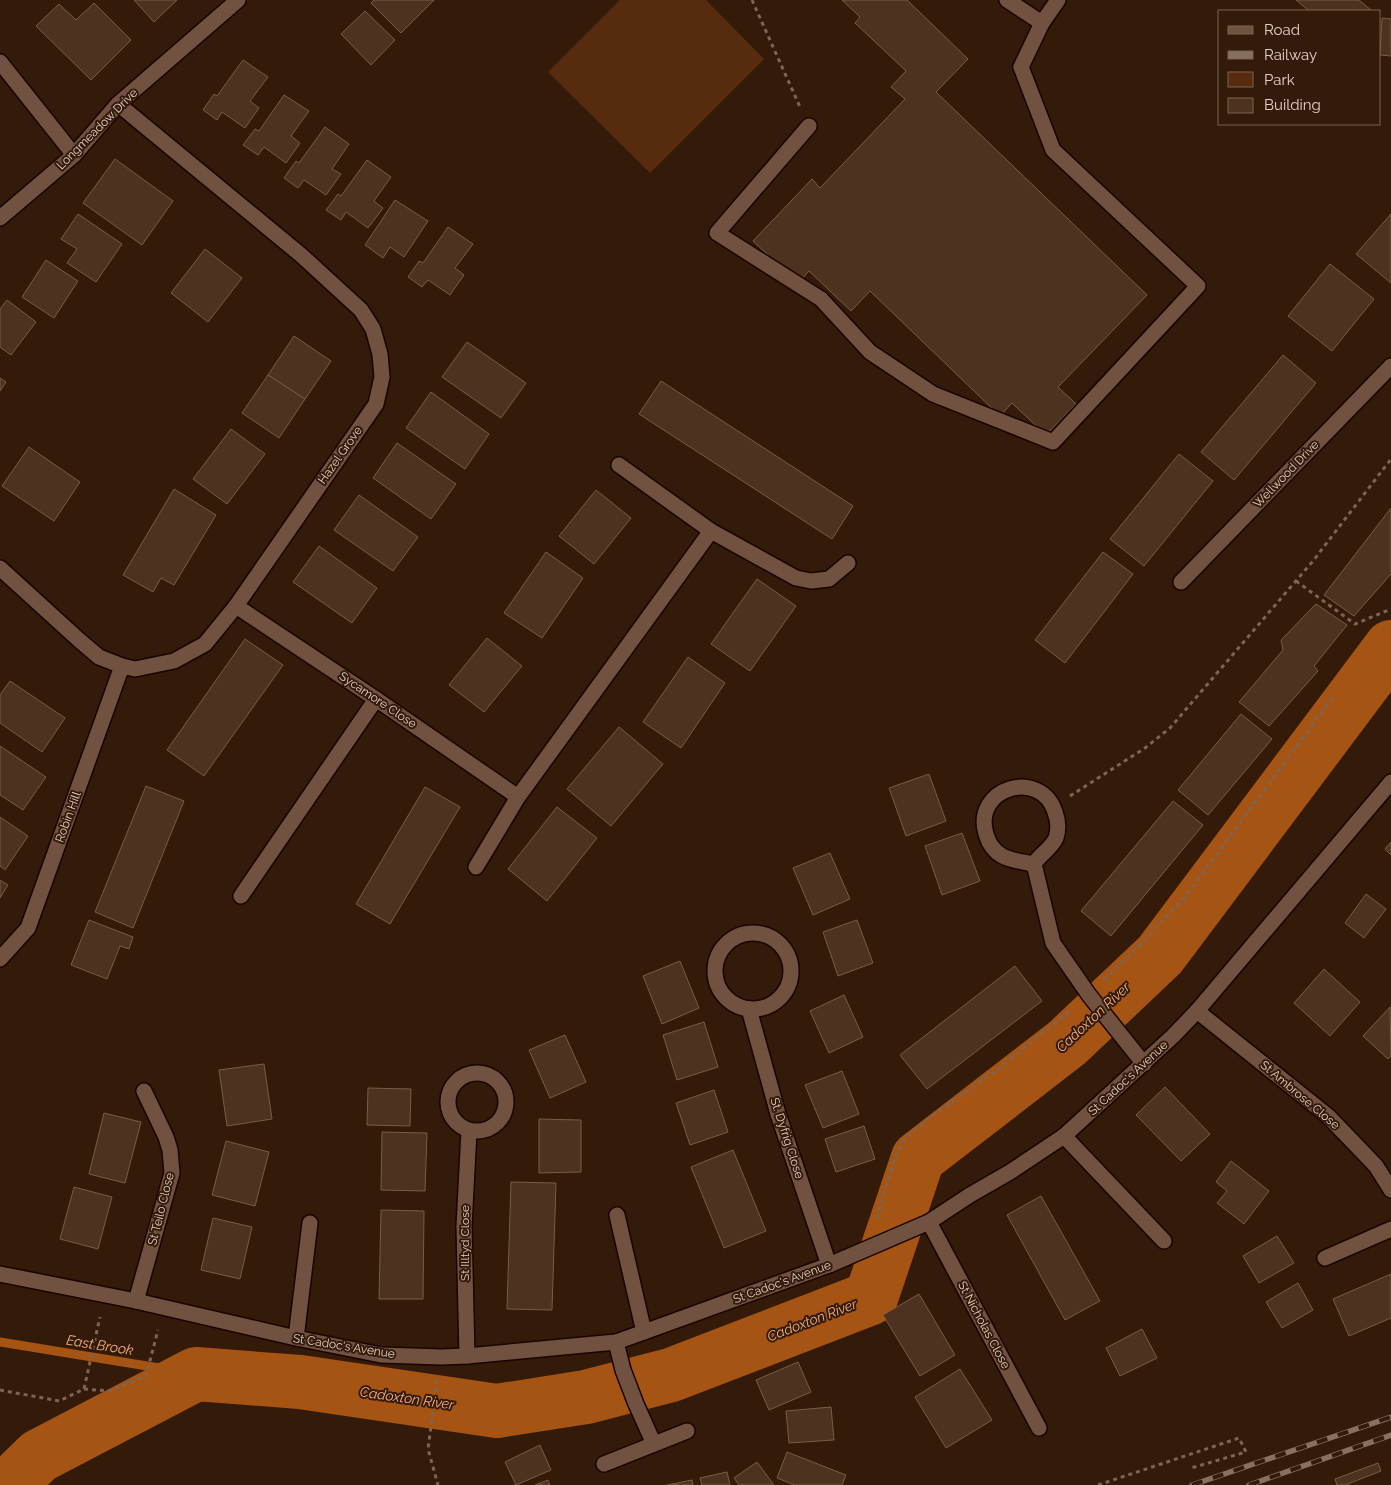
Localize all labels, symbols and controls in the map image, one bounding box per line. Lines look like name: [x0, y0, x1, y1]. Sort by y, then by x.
legend: [1218, 10, 1381, 125]
text: Road: [1264, 21, 1300, 39]
text: Railway: [1264, 46, 1317, 64]
text: Park: [1264, 71, 1295, 89]
street label: Longmeadow Drive: [54, 86, 140, 172]
text: Building: [1264, 96, 1321, 114]
street label: Hazel Grove: [315, 424, 365, 486]
street label: Wellwood Drive: [1250, 437, 1322, 511]
street label: Sycamore Close: [337, 669, 419, 731]
street label: Robin Hill: [52, 789, 84, 844]
water label: Cadoxton River: [1053, 978, 1134, 1055]
street label: St Cadoc's Avenue: [1086, 1038, 1170, 1118]
street label: St Ambrose Close: [1258, 1058, 1342, 1132]
street label: St. Dyfrig Close: [767, 1096, 807, 1180]
street label: St Teilo Close: [145, 1171, 177, 1247]
street label: St Illtyd Close: [458, 1205, 472, 1281]
street label: St Cadoc's Avenue: [731, 1258, 833, 1306]
street label: St Nicholas Close: [955, 1279, 1013, 1371]
water label: Cadoxton River: [765, 1295, 860, 1344]
street label: St Cadoc's Avenue: [292, 1331, 396, 1361]
water label: East Brook: [65, 1332, 135, 1358]
water label: Cadoxton River: [359, 1383, 456, 1413]

